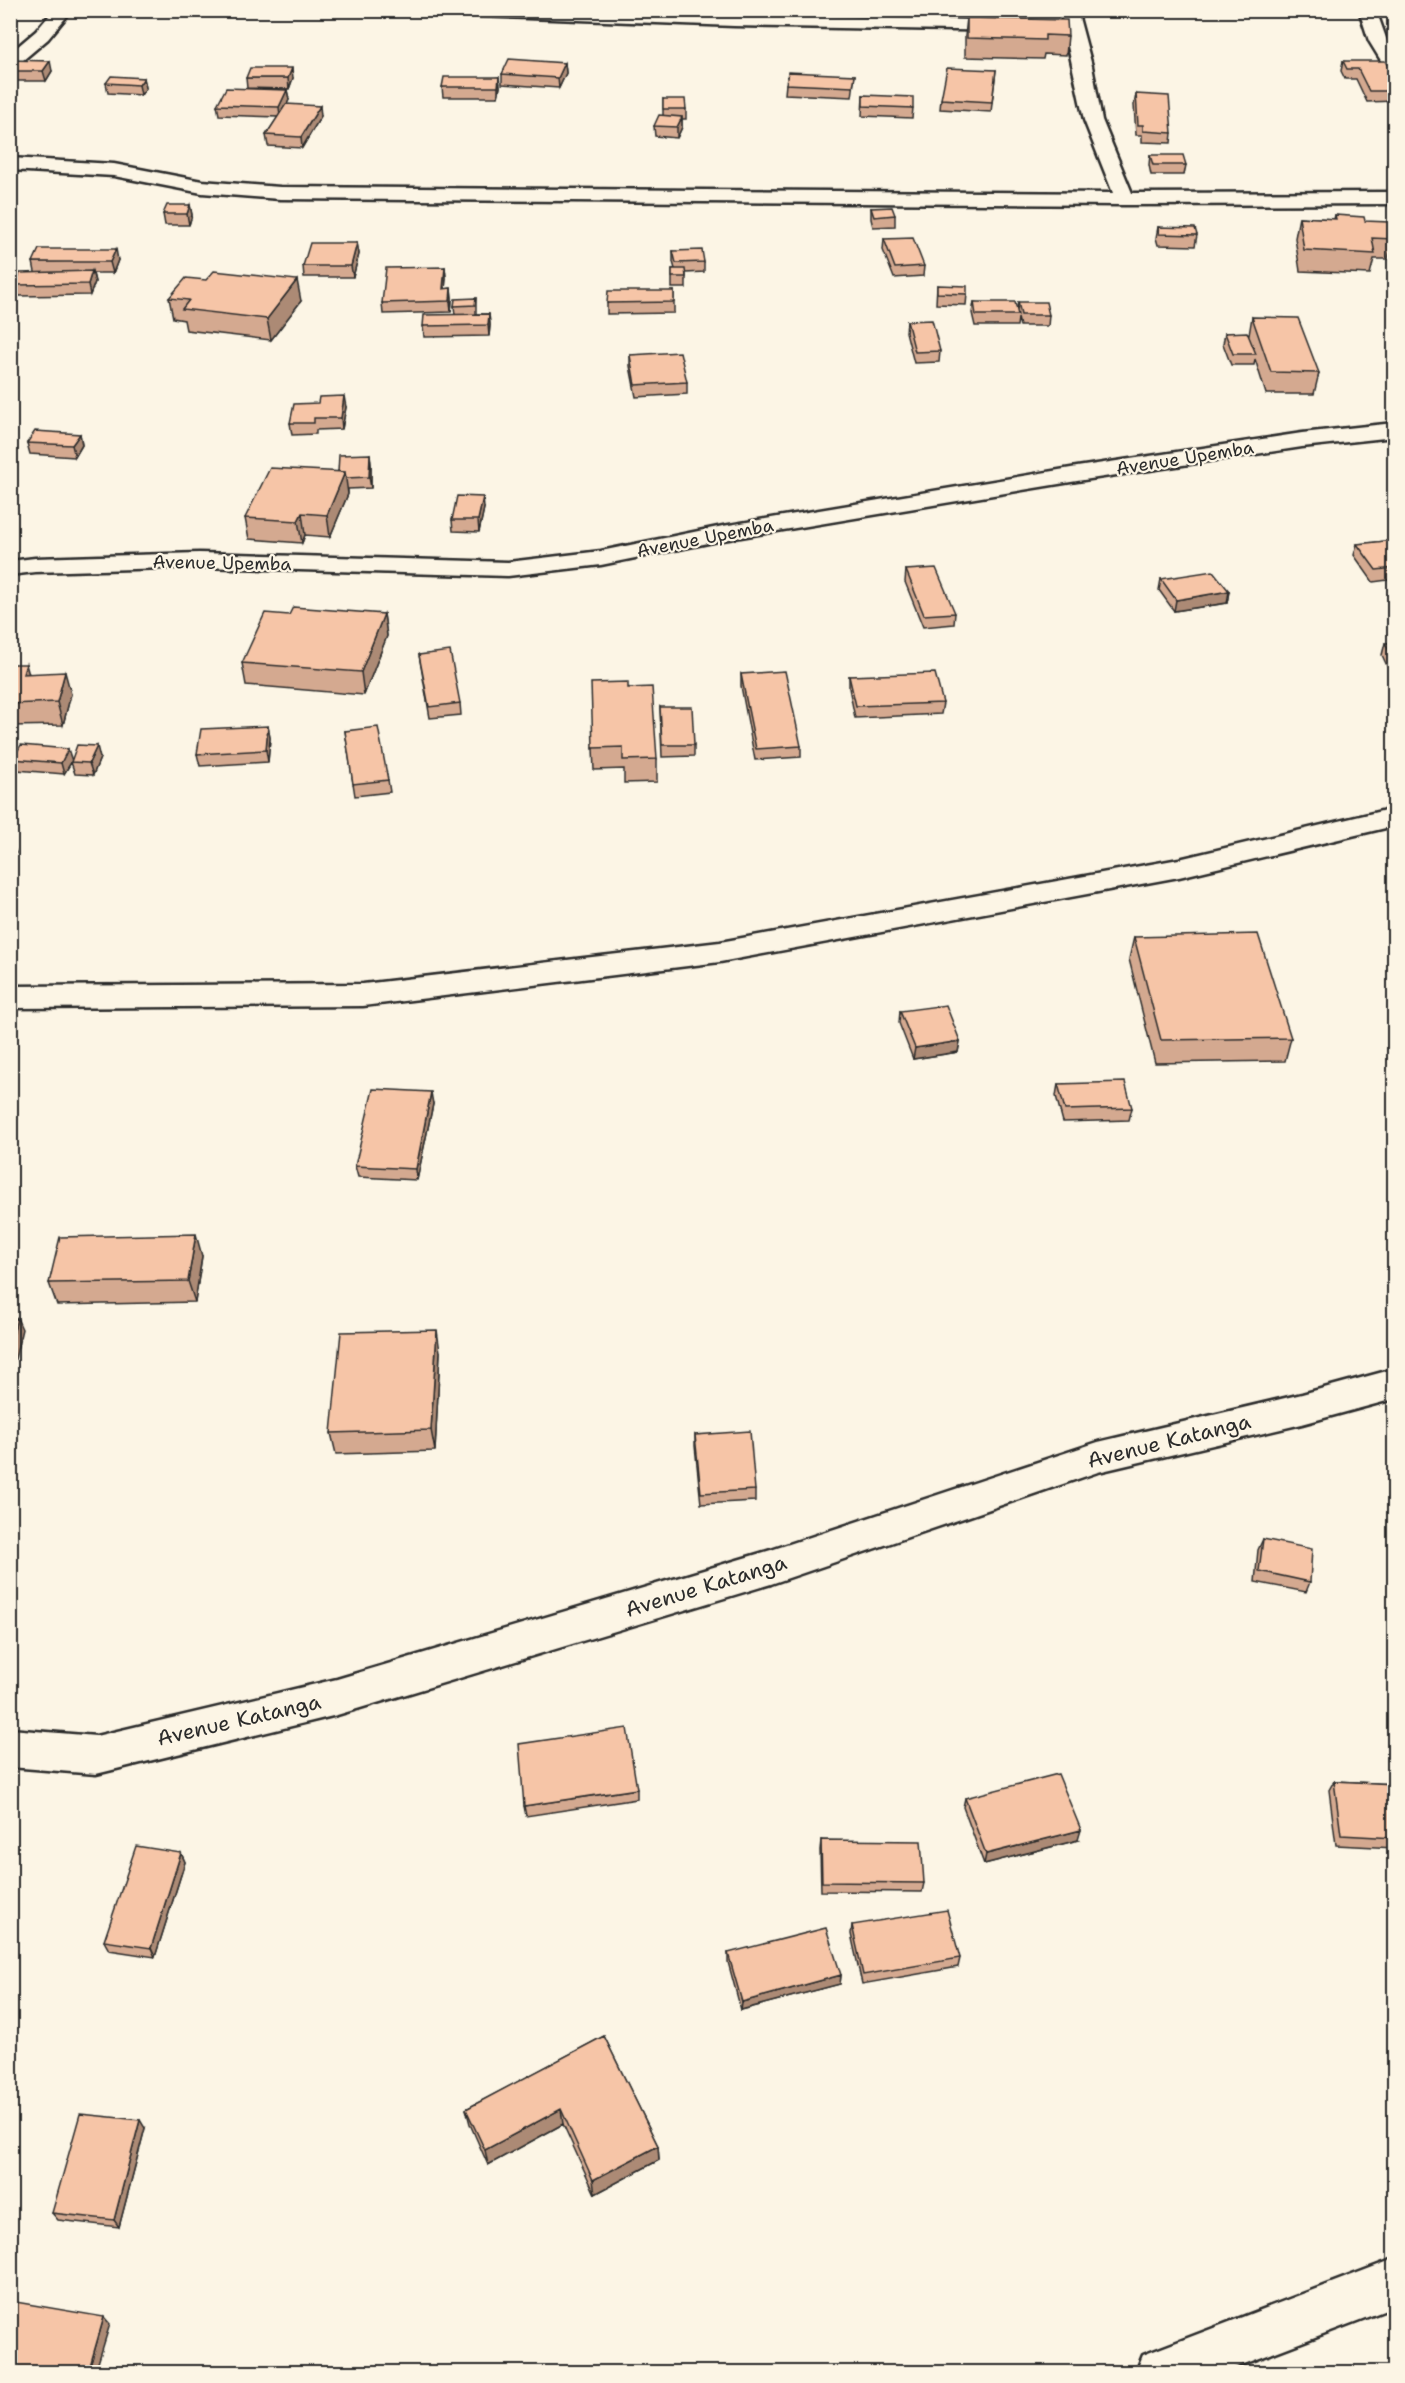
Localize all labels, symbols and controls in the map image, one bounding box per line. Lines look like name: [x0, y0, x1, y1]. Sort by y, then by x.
street label: Avenue Upemba: [1114, 435, 1256, 481]
street label: Avenue Upemba: [634, 513, 776, 563]
street label: Avenue Upemba: [152, 550, 292, 576]
street label: Avenue Katanga: [1084, 1407, 1254, 1475]
street label: Avenue Katanga: [622, 1548, 790, 1624]
street label: Avenue Katanga: [154, 1688, 324, 1752]

